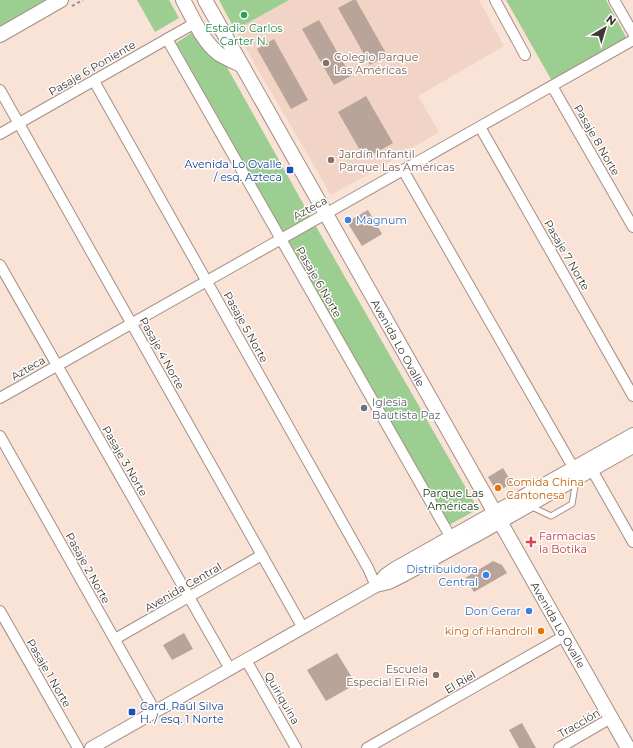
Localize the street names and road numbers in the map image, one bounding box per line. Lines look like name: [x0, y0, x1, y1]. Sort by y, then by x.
street label: Pasaje 6 Poniente: [46, 37, 138, 99]
street label: Pasaje 8 Norte: [571, 102, 623, 178]
street label: Azteca: [290, 193, 330, 223]
street label: Pasaje 7 Norte: [541, 217, 593, 293]
street label: Pasaje 6 Norte: [293, 244, 345, 320]
street label: Pasaje 5 Norte: [221, 289, 271, 365]
street label: Avenida Lo Ovalle: [368, 297, 428, 389]
street label: Pasaje 4 Norte: [136, 315, 188, 392]
street label: Azteca: [8, 353, 48, 383]
street label: Pasaje 3 Norte: [99, 423, 151, 499]
street label: Pasaje 2 Norte: [63, 530, 113, 606]
street label: Avenida Central: [142, 559, 224, 615]
street label: Avenida Lo Ovalle: [528, 579, 589, 671]
street label: Pasaje 1 Norte: [24, 636, 74, 710]
street label: El Riel: [442, 668, 478, 696]
street label: Quiriquina: [261, 669, 303, 727]
street label: Tracción: [556, 705, 602, 741]

